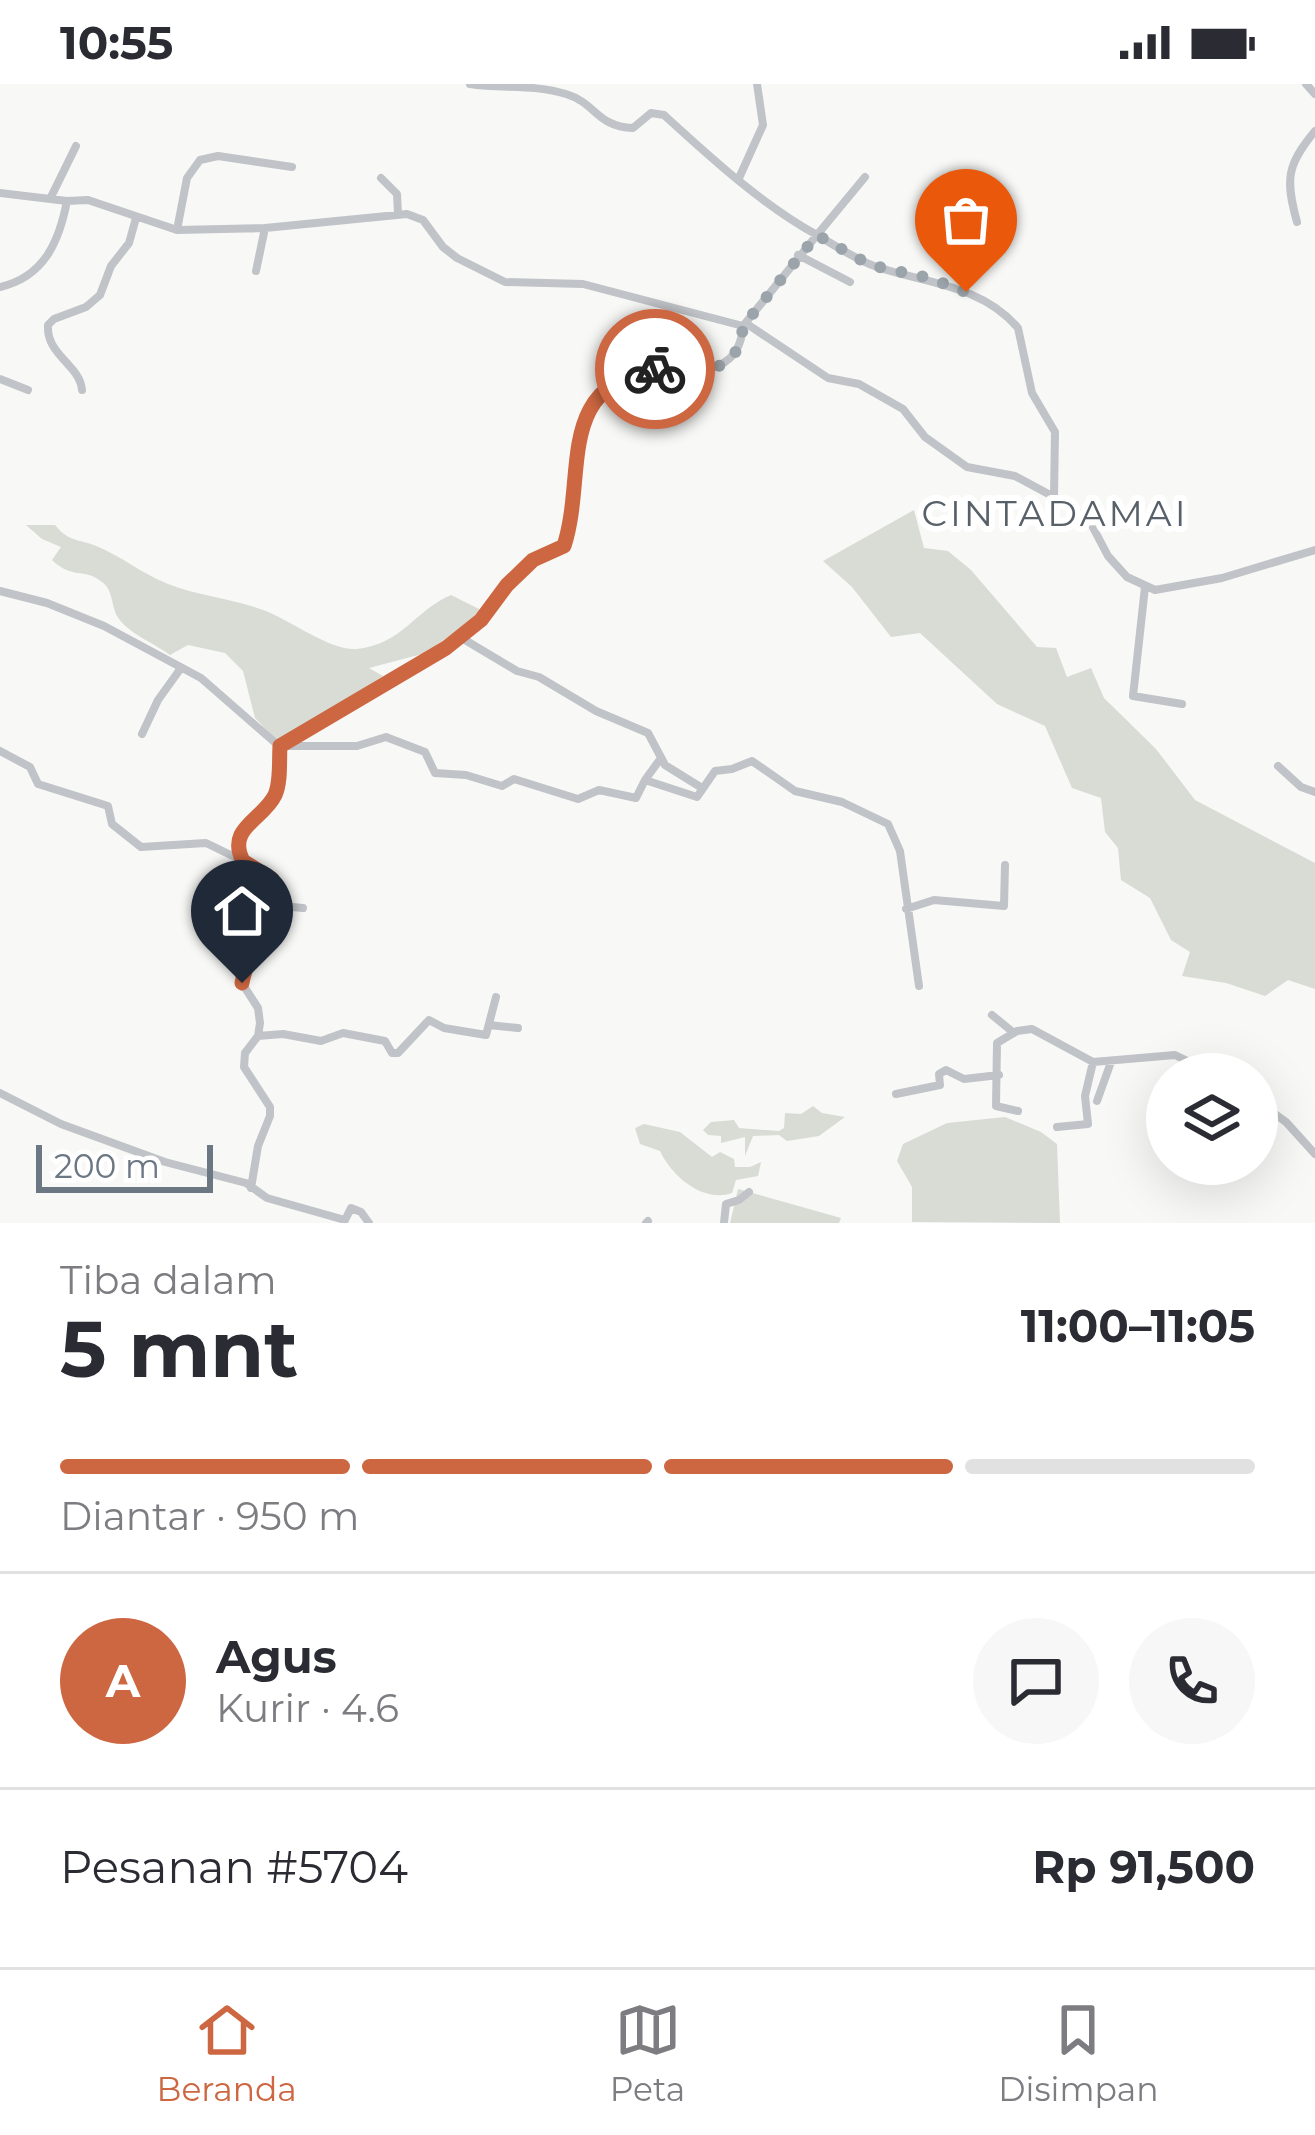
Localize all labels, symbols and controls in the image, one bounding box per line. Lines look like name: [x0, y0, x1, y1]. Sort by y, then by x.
text: 10:55: [60, 15, 173, 70]
pin: [915, 169, 1017, 292]
icon: bag: [933, 187, 999, 253]
courier: [595, 309, 715, 429]
icon: bike: [622, 336, 688, 402]
district label: CINTADAMAI: [921, 491, 1189, 535]
pin: [191, 860, 293, 983]
icon: home: [209, 878, 275, 944]
map controls: [1146, 1053, 1278, 1185]
button: layers: [1146, 1053, 1278, 1185]
scale bar: [36, 1139, 213, 1192]
text: 200 m: [54, 1146, 160, 1186]
text: Tiba dalam: [60, 1256, 277, 1304]
text: 11:00–11:05: [1021, 1298, 1255, 1353]
text: 5 mnt: [60, 1301, 298, 1397]
text: Diantar · 950 m: [60, 1492, 359, 1540]
button: chat: [973, 1618, 1099, 1744]
button: phone: [1129, 1618, 1255, 1744]
text: Agus: [216, 1629, 337, 1684]
text: A: [106, 1653, 140, 1708]
text: Kurir · 4.6: [216, 1684, 399, 1732]
text: Pesanan #5704: [60, 1839, 408, 1894]
text: Rp 91,500: [1032, 1839, 1255, 1894]
tab: Beranda: [157, 1997, 297, 2109]
tab: Peta: [610, 1997, 685, 2109]
tab: Disimpan: [998, 1997, 1158, 2109]

